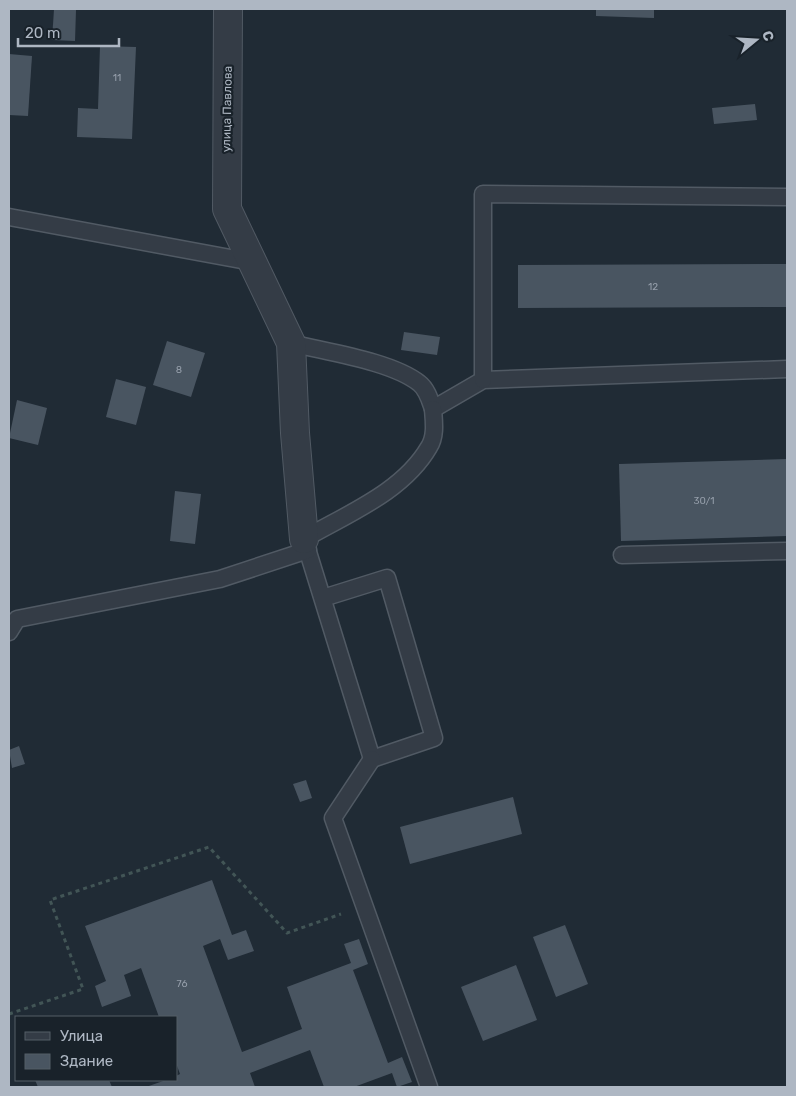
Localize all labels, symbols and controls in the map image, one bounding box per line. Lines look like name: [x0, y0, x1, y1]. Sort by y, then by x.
scale bar: [18, 15, 119, 47]
north arrow: [731, 15, 781, 65]
text: 20 m: [25, 24, 60, 42]
text: С: [758, 29, 778, 44]
street label: улица Павлова: [219, 66, 235, 152]
house number: 11: [113, 72, 121, 84]
house number: 12: [648, 281, 658, 293]
house number: 8: [176, 364, 182, 376]
house number: 30/1: [693, 495, 715, 507]
house number: 76: [177, 978, 187, 990]
legend: [15, 1016, 178, 1081]
text: Улица: [60, 1027, 103, 1045]
text: Здание: [60, 1052, 113, 1070]

